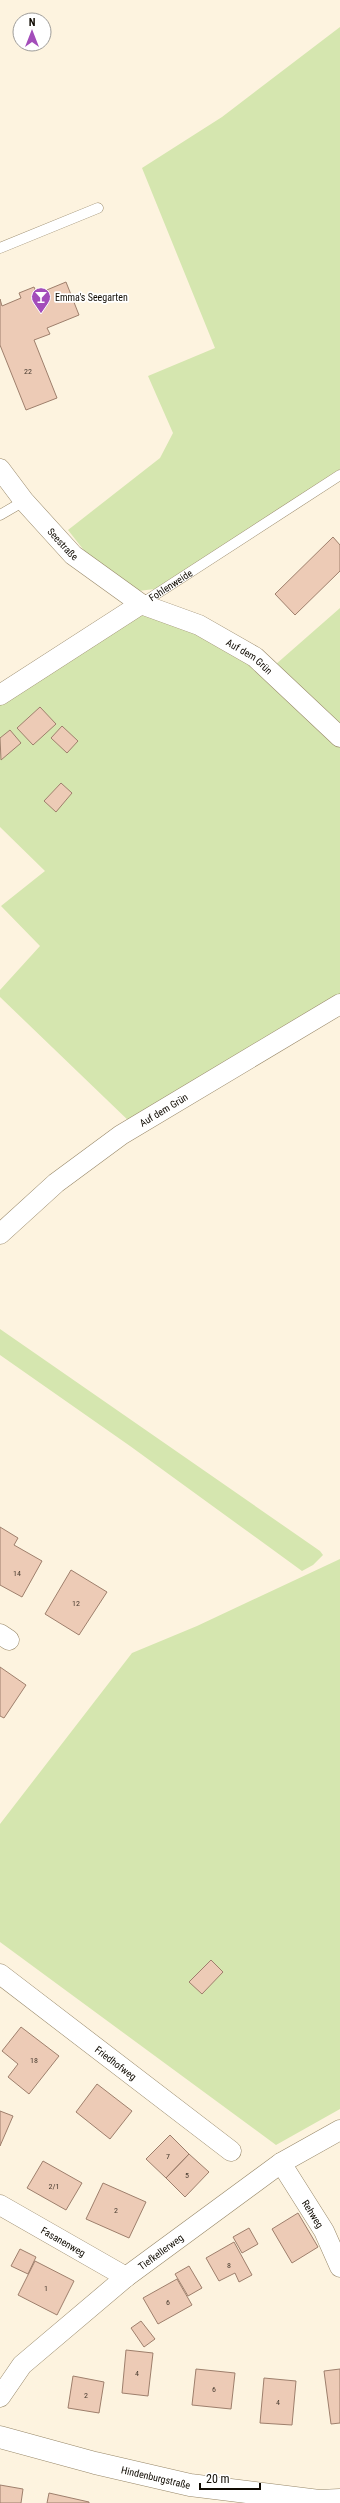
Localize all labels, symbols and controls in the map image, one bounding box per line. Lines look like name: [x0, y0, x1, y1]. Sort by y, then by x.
north arrow: [12, 12, 52, 52]
text: N: [29, 16, 36, 29]
bar icon: Emma's Seegarten: [30, 286, 52, 314]
place label: Emma's Seegarten: [55, 292, 128, 303]
house number: 22: [24, 367, 32, 376]
street label: Seestraße: [45, 526, 80, 563]
street label: Fohlenweide: [147, 567, 195, 603]
street label: Auf dem Grün: [224, 637, 275, 677]
street label: Auf dem Grün: [138, 1091, 190, 1129]
house number: 14: [13, 1569, 21, 1578]
house number: 12: [72, 1599, 80, 1608]
street label: Friedhofweg: [93, 2044, 138, 2082]
house number: 18: [30, 2056, 38, 2065]
house number: 7: [166, 2152, 170, 2161]
house number: 5: [185, 2171, 189, 2180]
house number: 2/1: [49, 2182, 59, 2191]
street label: Rehweg: [300, 2198, 326, 2230]
house number: 2: [114, 2206, 118, 2215]
street label: Fasanenweg: [39, 2225, 87, 2259]
street label: Tiefkellerweg: [136, 2232, 186, 2272]
house number: 8: [227, 2261, 231, 2270]
house number: 1: [44, 2284, 48, 2293]
house number: 6: [166, 2298, 170, 2307]
house number: 4: [135, 2369, 139, 2378]
house number: 6: [212, 2385, 216, 2394]
house number: 2: [84, 2391, 88, 2400]
house number: 4: [276, 2398, 280, 2407]
street label: Hindenburgstraße: [120, 2464, 192, 2491]
scale bar: [200, 2465, 260, 2491]
text: 20 m: [206, 2472, 230, 2486]

